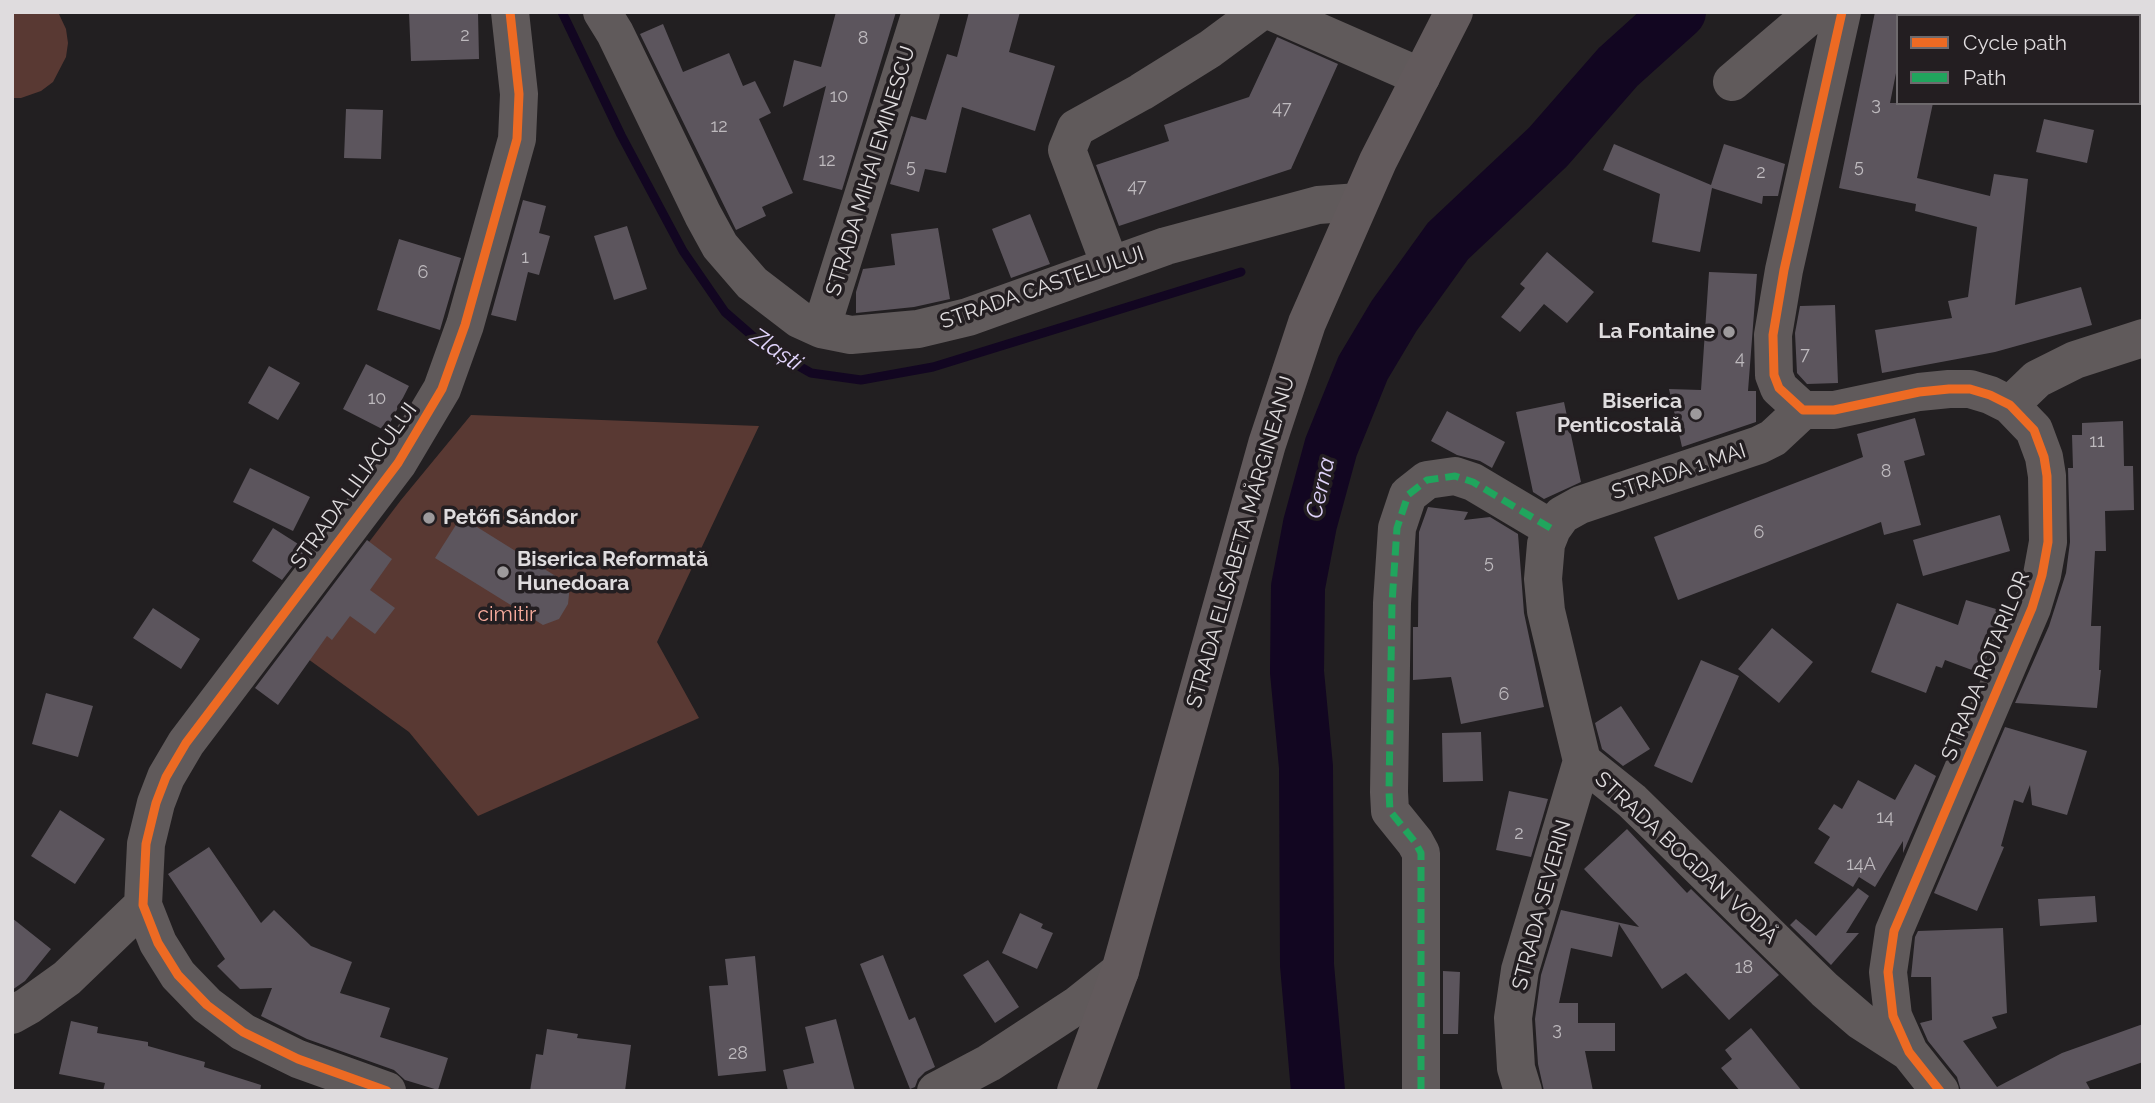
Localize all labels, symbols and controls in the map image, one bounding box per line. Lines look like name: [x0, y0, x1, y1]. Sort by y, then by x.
legend: [1896, 14, 2141, 105]
house number: 2: [460, 25, 470, 47]
house number: 8: [858, 28, 868, 50]
text: Cycle path: [1963, 30, 2067, 55]
street label: STRADA MIHAI EMINESCU: [821, 43, 921, 299]
text: Path: [1963, 65, 2007, 90]
house number: 10: [830, 86, 848, 108]
house number: 3: [1871, 94, 1881, 116]
house number: 47: [1272, 98, 1292, 120]
house number: 12: [710, 116, 728, 138]
house number: 12: [818, 150, 836, 172]
house number: 5: [906, 156, 916, 178]
house number: 5: [1854, 156, 1864, 178]
house number: 2: [1756, 162, 1766, 184]
house number: 47: [1127, 176, 1147, 198]
street label: STRADA CASTELULUI: [937, 241, 1147, 335]
house number: 1: [521, 247, 529, 269]
house number: 6: [418, 262, 428, 284]
place label: La Fontaine: [1598, 319, 1715, 345]
water label: Zlaști: [745, 323, 807, 377]
marker: La Fontaine: [1721, 324, 1737, 340]
house number: 7: [1800, 344, 1810, 366]
house number: 4: [1735, 348, 1745, 370]
street label: STRADA ELISABETA MĂRGINEANU: [1181, 373, 1301, 711]
house number: 10: [368, 388, 386, 410]
place label: Biserica Penticostală: [1557, 389, 1682, 439]
street label: STRADA LILIACULUI: [285, 398, 423, 574]
marker: Biserica Penticostală: [1688, 406, 1704, 422]
house number: 11: [2089, 431, 2105, 453]
street label: STRADA 1 MAI: [1609, 438, 1749, 506]
water label: Cerna: [1301, 455, 1341, 521]
house number: 8: [1881, 461, 1891, 483]
place label: Petőfi Sándor: [443, 505, 578, 531]
marker: Petőfi Sándor: [421, 510, 437, 526]
house number: 6: [1754, 522, 1764, 544]
place label: Biserica Reformată Hunedoara: [517, 547, 708, 597]
house number: 5: [1484, 552, 1494, 574]
marker: Biserica Reformată Hunedoara: [495, 564, 511, 580]
street label: STRADA ROTARILOR: [1936, 568, 2036, 764]
park label: cimitir: [478, 602, 536, 628]
house number: 6: [1499, 684, 1509, 706]
street label: STRADA BOGDAN VODĂ: [1589, 767, 1783, 949]
house number: 14: [1876, 807, 1894, 829]
street label: STRADA SEVERIN: [1507, 817, 1577, 993]
house number: 2: [1514, 823, 1524, 845]
house number: 14A: [1846, 854, 1876, 876]
house number: 18: [1735, 957, 1753, 979]
house number: 3: [1552, 1019, 1562, 1041]
house number: 28: [728, 1043, 748, 1065]

